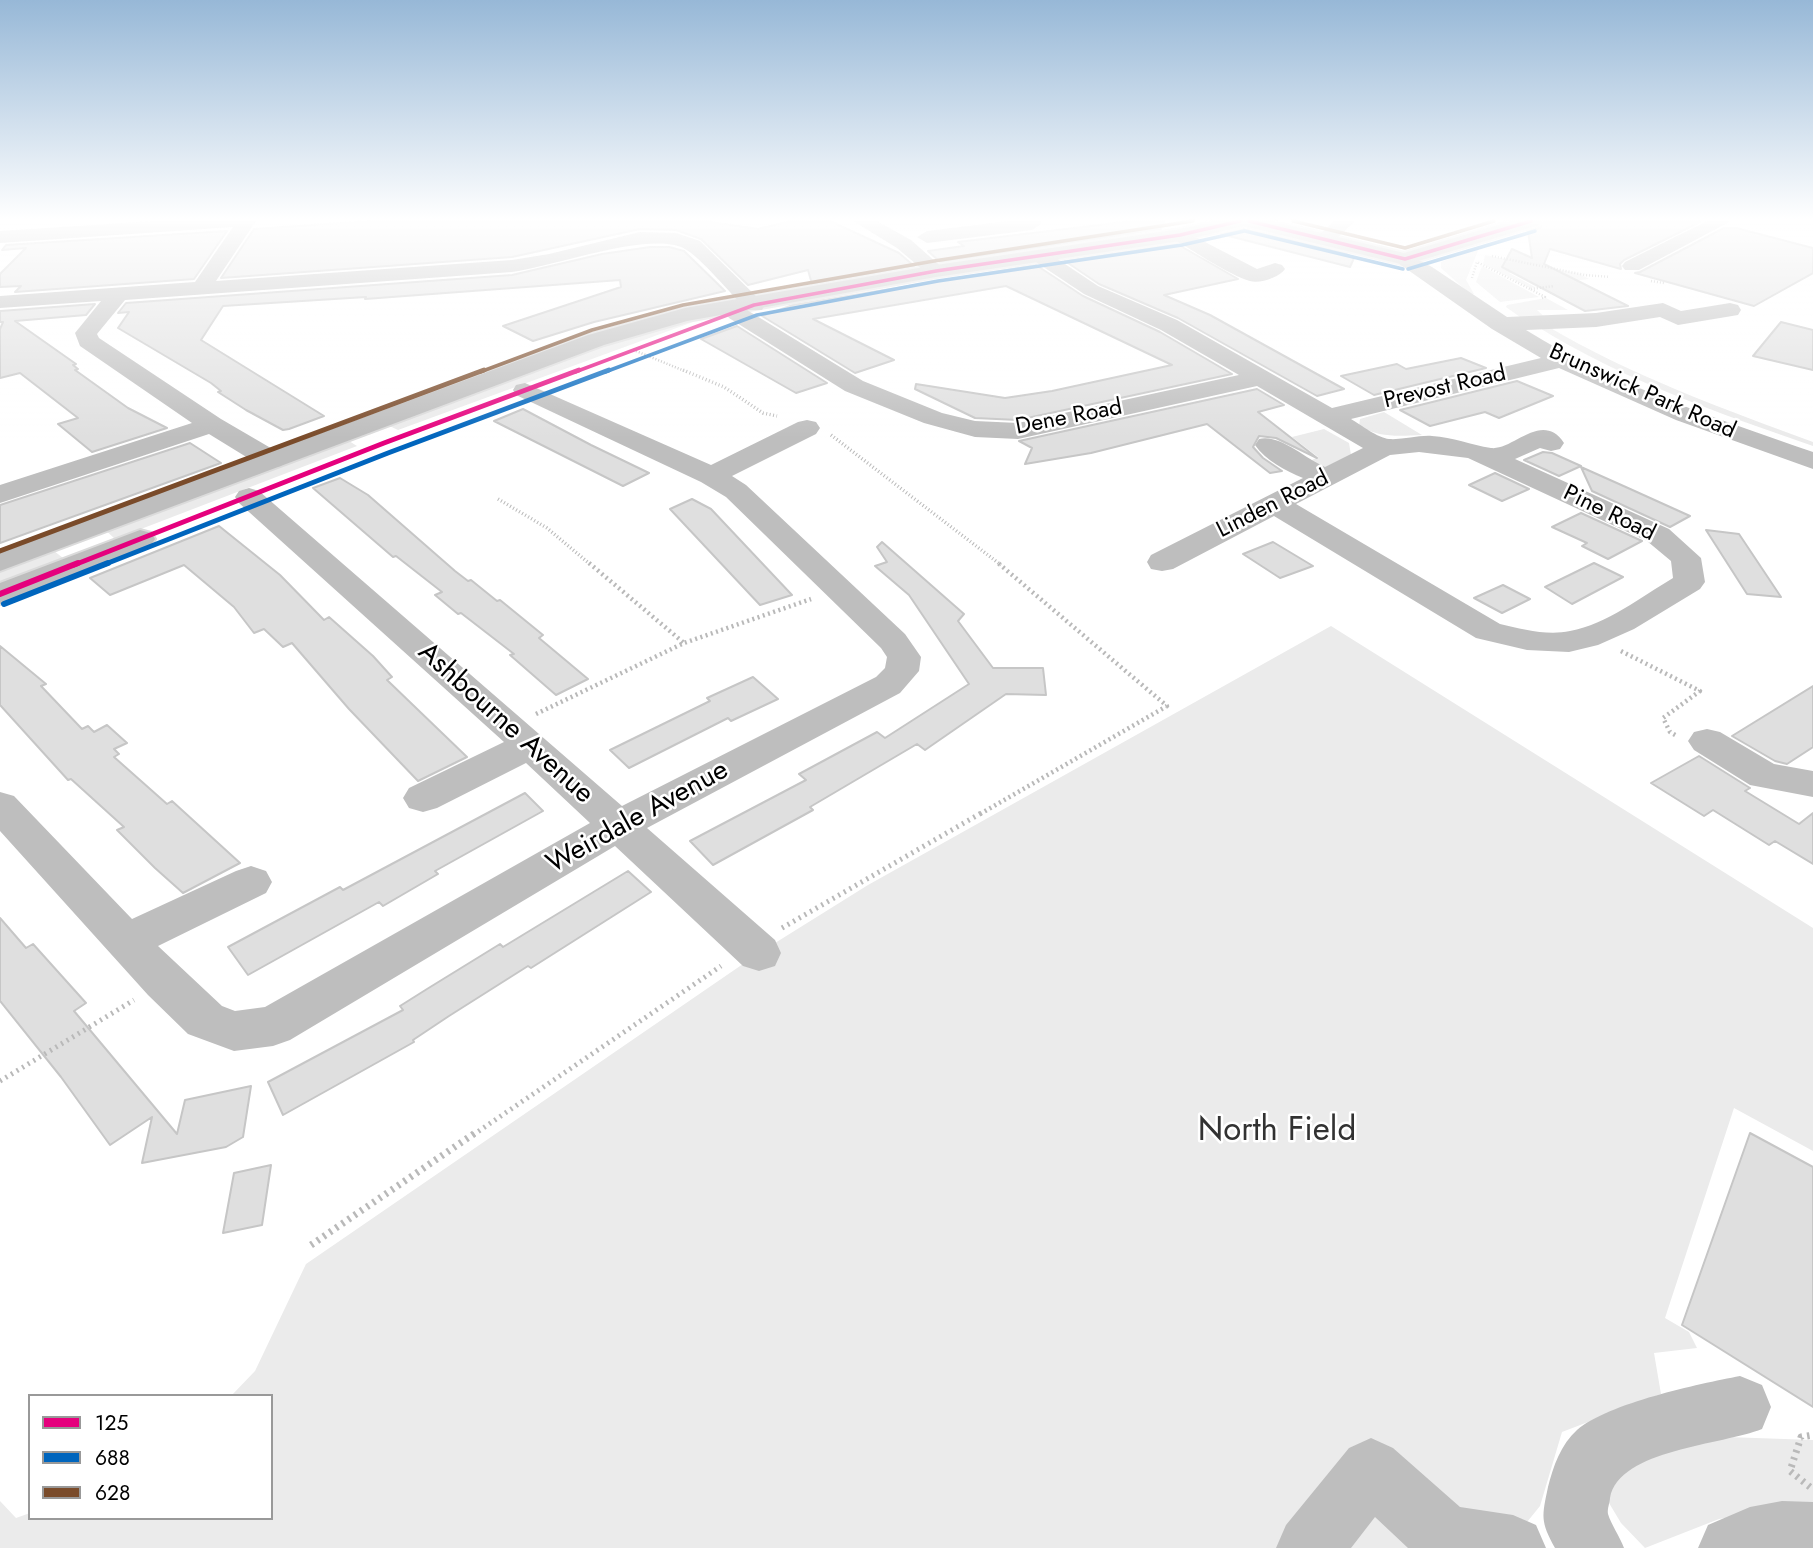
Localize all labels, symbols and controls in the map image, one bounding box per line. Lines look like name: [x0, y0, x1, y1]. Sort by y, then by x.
street label: Brunswick Park Road: [1545, 338, 1739, 446]
street label: Prevost Road: [1381, 361, 1509, 415]
street label: Dene Road: [1013, 394, 1125, 442]
street label: Linden Road: [1212, 465, 1334, 545]
street label: Pine Road: [1558, 480, 1660, 548]
street label: Ashbourne Avenue: [410, 636, 600, 812]
street label: Weirdale Avenue: [541, 754, 735, 882]
park label: North Field: [1198, 1112, 1356, 1152]
legend: [28, 1394, 273, 1520]
text: 125: [95, 1408, 128, 1438]
text: 688: [95, 1443, 130, 1473]
text: 628: [95, 1478, 131, 1508]

